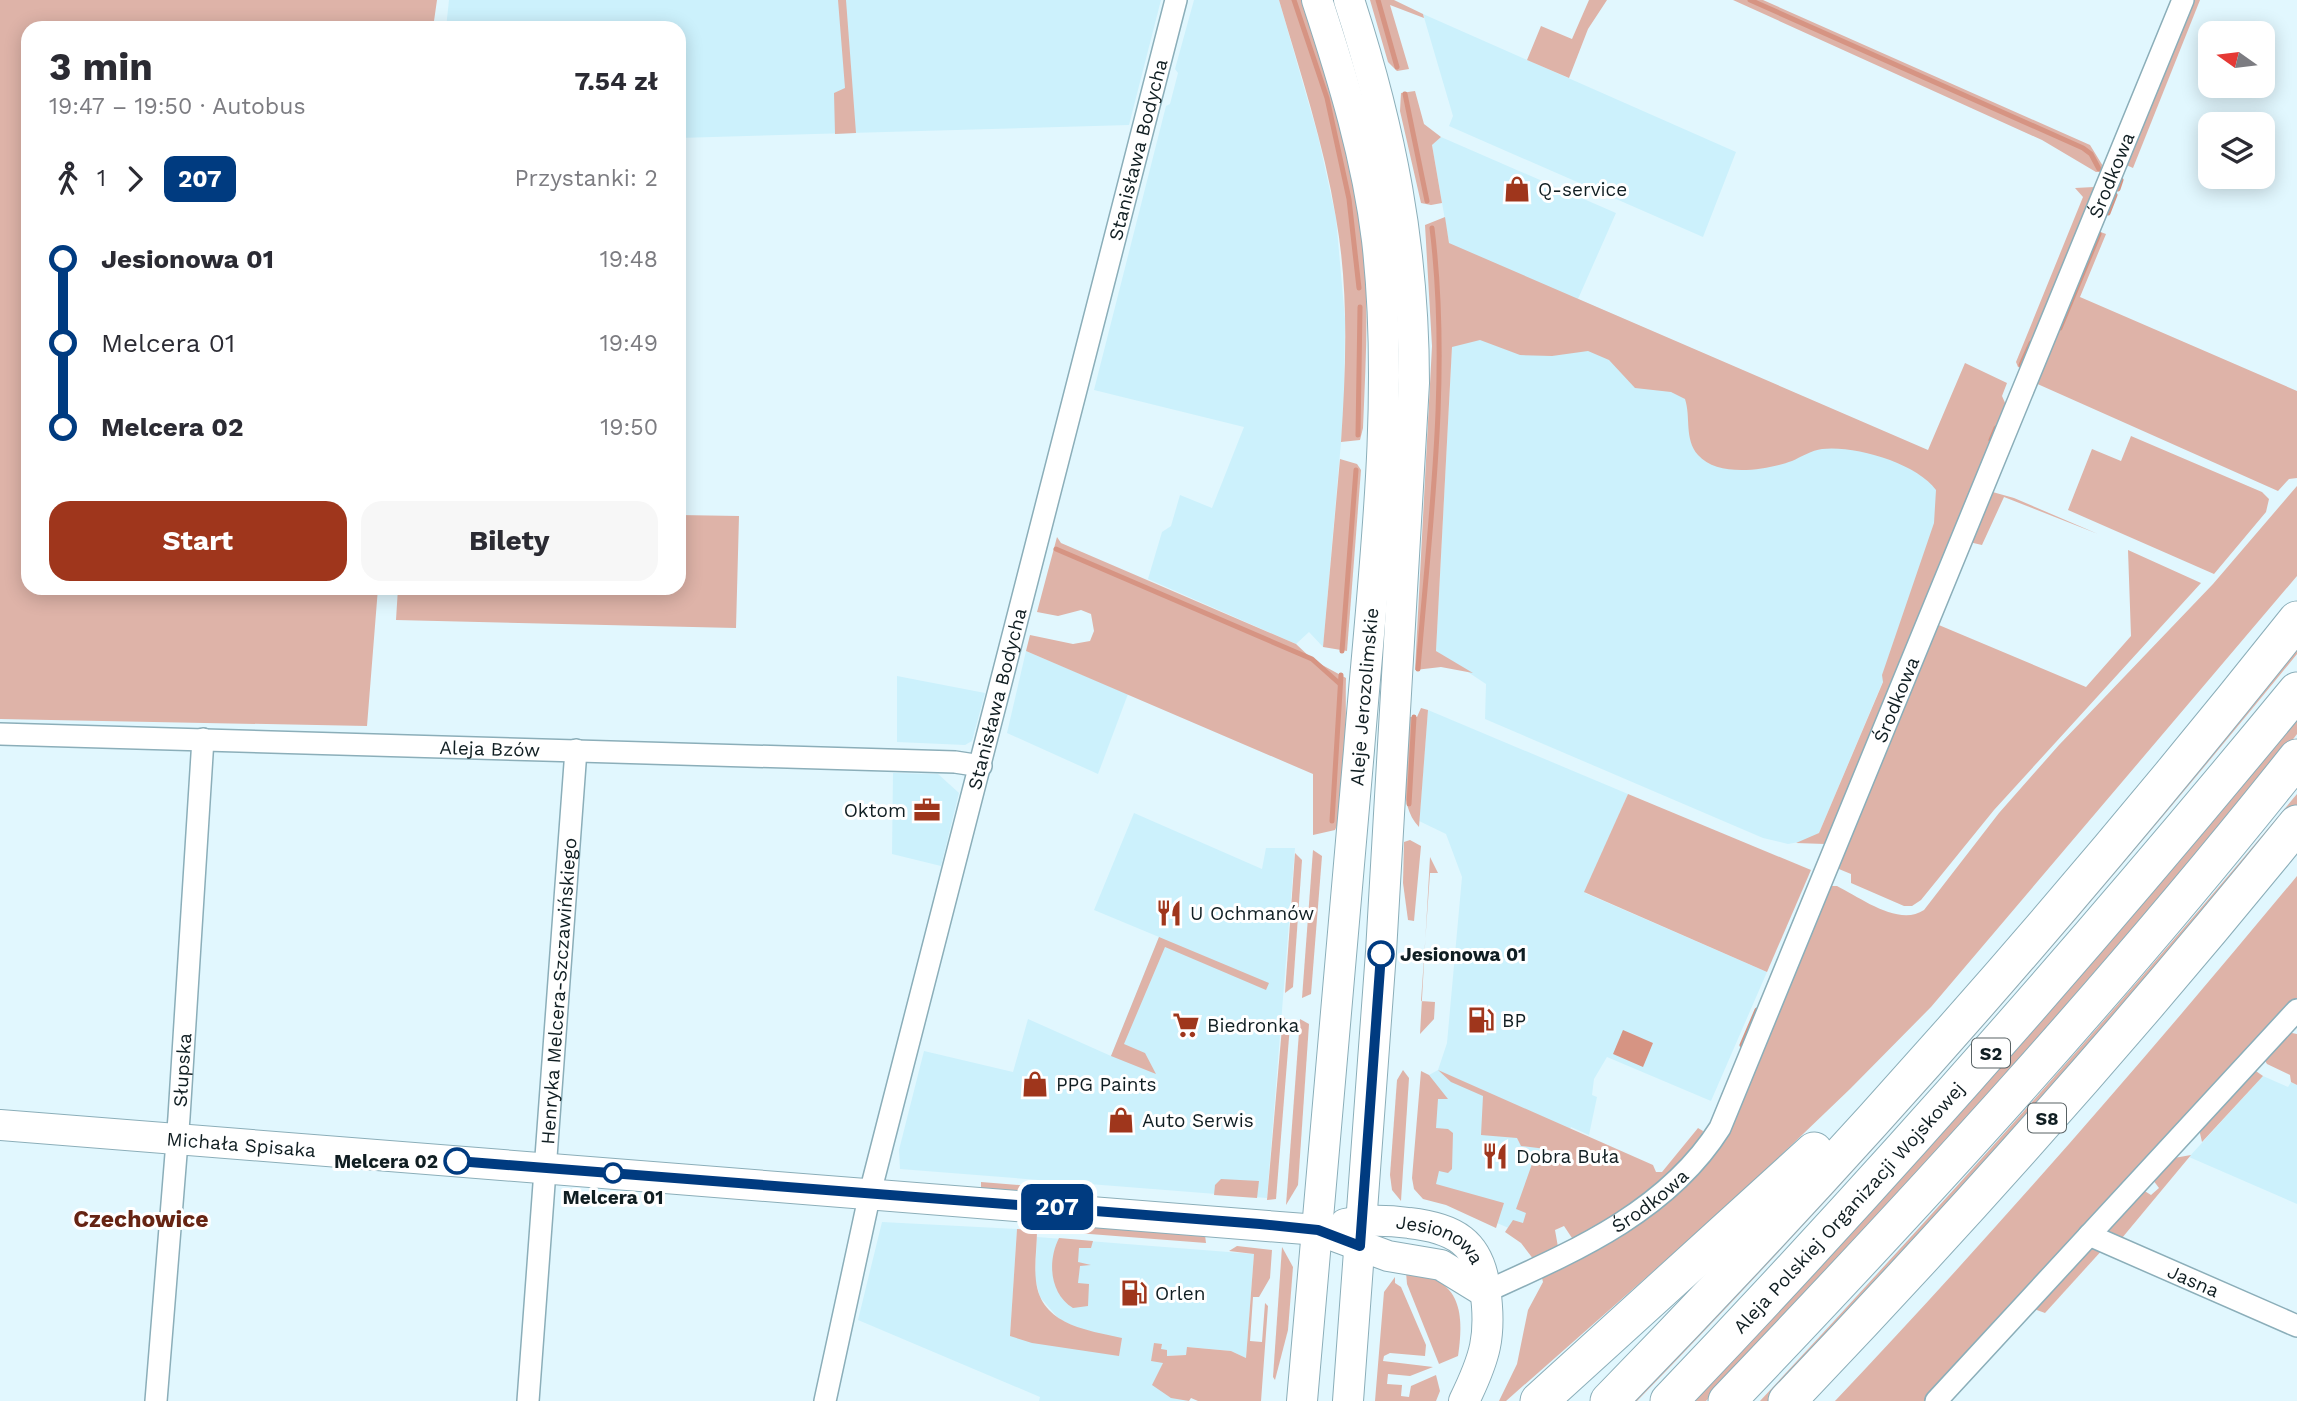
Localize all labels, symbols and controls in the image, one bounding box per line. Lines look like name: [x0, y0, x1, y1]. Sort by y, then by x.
north arrow: [2198, 21, 2275, 98]
map controls: [2198, 21, 2275, 189]
text: 3 min: [49, 45, 153, 89]
street label: Stanisława Bodycha: [1103, 56, 1172, 243]
text: 7.54 zł: [575, 66, 658, 96]
text: 19:47 – 19:50 · Autobus: [49, 93, 306, 120]
button: layers: [2198, 112, 2275, 189]
street label: Środkowa: [2083, 128, 2139, 222]
icon: walk: [49, 160, 87, 198]
icon: forward: [116, 160, 154, 198]
text: 1: [97, 165, 106, 192]
text: 207: [178, 165, 222, 193]
text: Przystanki: 2: [515, 165, 658, 192]
shop icon: Q-service: [1502, 174, 1532, 204]
place label: Q-service: [1538, 178, 1627, 201]
text: Jesionowa 01: [101, 244, 274, 274]
text: 19:48: [600, 246, 658, 273]
text: Melcera 01: [101, 328, 235, 358]
text: 19:49: [600, 330, 658, 357]
text: Melcera 02: [101, 412, 243, 442]
text: 19:50: [600, 414, 658, 441]
button: Start: [49, 501, 347, 581]
button: Bilety: [361, 501, 658, 581]
street label: Stanisława Bodycha: [962, 605, 1031, 792]
street label: Aleje Jerozolimskie: [1345, 607, 1383, 787]
street label: Środkowa: [1868, 653, 1924, 746]
street label: Aleja Bzów: [439, 735, 541, 761]
office icon: Oktom: [912, 795, 942, 825]
place label: Oktom: [844, 799, 906, 822]
street label: Henryka Melcera-Szczawińskiego: [535, 837, 581, 1145]
restaurant icon: U Ochmanów: [1154, 898, 1184, 928]
place label: U Ochmanów: [1190, 902, 1314, 925]
marker: Jesionowa 01: [1368, 941, 1394, 967]
place label: Jesionowa 01: [1400, 943, 1526, 966]
fuel station icon: BP: [1466, 1005, 1496, 1035]
place label: BP: [1502, 1009, 1526, 1032]
supermarket icon: Biedronka: [1171, 1010, 1201, 1040]
place label: Biedronka: [1207, 1014, 1300, 1037]
street label: Słupska: [168, 1032, 196, 1108]
road number: S2: [1972, 1038, 2010, 1068]
shop icon: PPG Paints: [1020, 1069, 1050, 1099]
place label: PPG Paints: [1056, 1073, 1156, 1096]
street label: Aleja Polskiej Organizacji Wojskowej: [1728, 1077, 1969, 1338]
road number: S8: [2028, 1104, 2066, 1133]
shop icon: Auto Serwis: [1106, 1105, 1136, 1135]
place label: Auto Serwis: [1142, 1109, 1254, 1132]
street label: Michała Spisaka: [166, 1127, 317, 1162]
restaurant icon: Dobra Buła: [1480, 1141, 1510, 1171]
place label: Dobra Buła: [1516, 1145, 1619, 1168]
marker: Melcera 02: [444, 1148, 470, 1174]
place label: Melcera 02: [334, 1150, 438, 1173]
marker: Melcera 01: [603, 1163, 623, 1183]
street label: Środkowa: [1607, 1164, 1693, 1238]
line badge: 207: [1017, 1184, 1097, 1230]
place label: Melcera 01: [563, 1186, 663, 1209]
text: 207: [1035, 1193, 1079, 1221]
district label: Czechowice: [73, 1206, 209, 1233]
street label: Jesionowa: [1395, 1210, 1489, 1268]
street label: Jasna: [2164, 1259, 2223, 1302]
fuel station icon: Orlen: [1119, 1278, 1149, 1308]
place label: Orlen: [1155, 1282, 1205, 1305]

